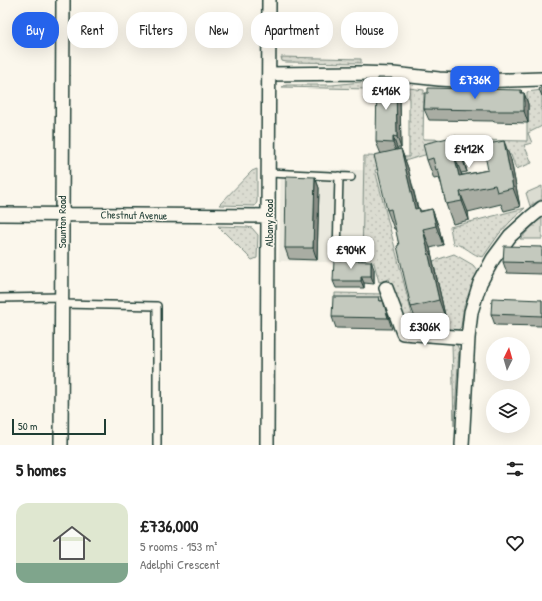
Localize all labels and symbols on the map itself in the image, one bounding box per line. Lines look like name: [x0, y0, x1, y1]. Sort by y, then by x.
pin: £736K: [447, 66, 503, 100]
pin: £416K: [358, 77, 414, 111]
pin: £412K: [441, 135, 497, 169]
street label: Saunton Road: [55, 195, 69, 248]
street label: Albany Road: [262, 199, 276, 247]
street label: Chestnut Avenue: [101, 207, 168, 223]
pin: £904K: [323, 236, 379, 270]
pin: £306K: [397, 313, 453, 347]
north arrow: [486, 337, 530, 381]
scale bar: [12, 417, 106, 436]

